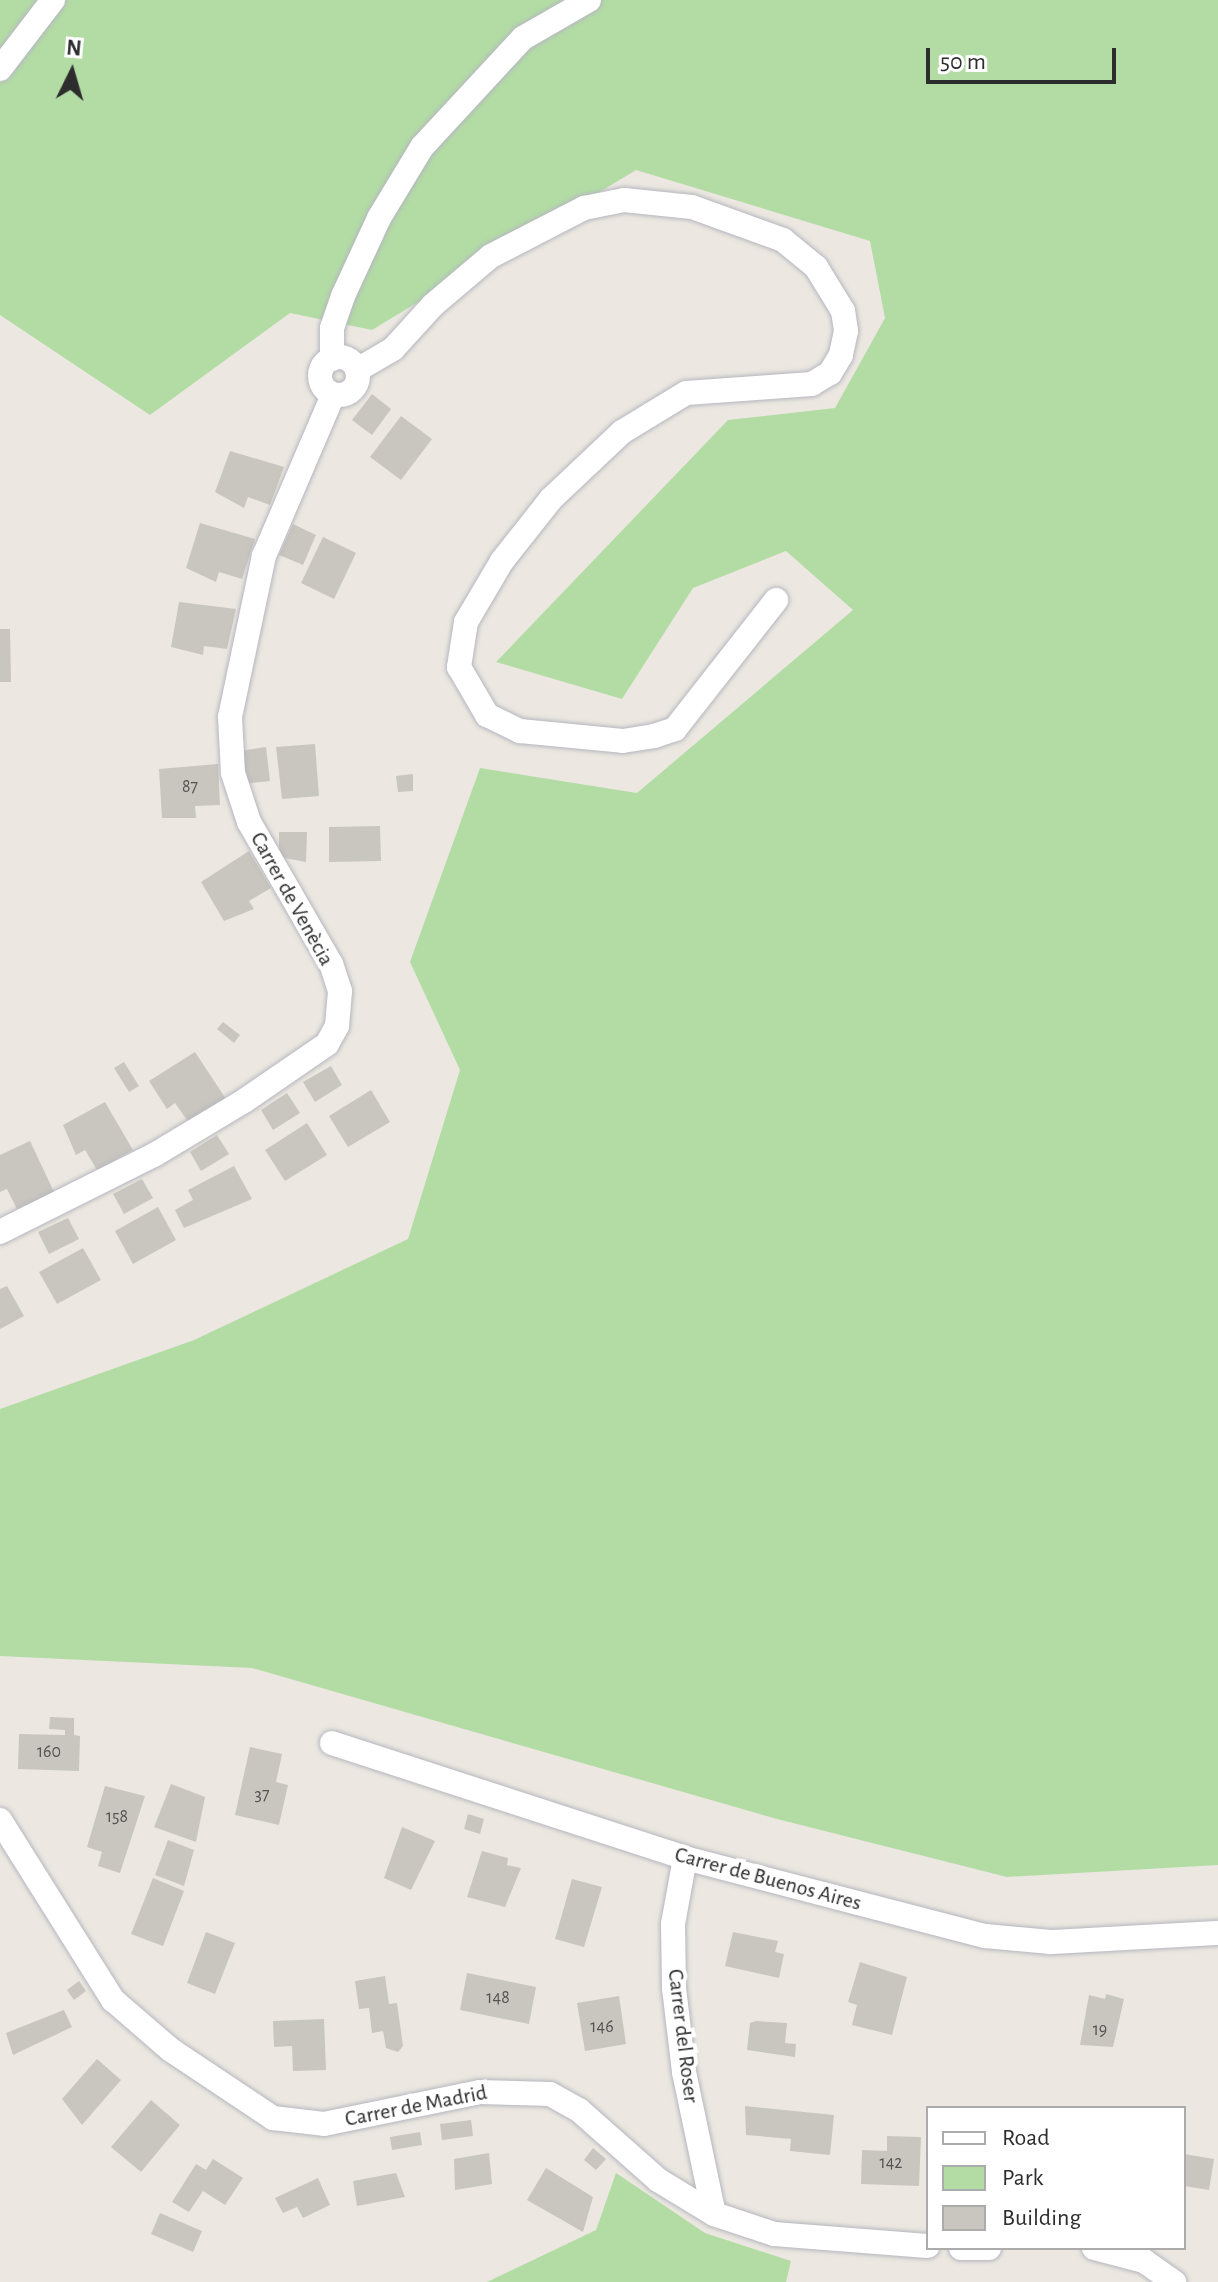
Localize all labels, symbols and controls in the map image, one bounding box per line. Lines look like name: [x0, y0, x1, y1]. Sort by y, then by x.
north arrow: [32, 32, 112, 112]
scale bar: [930, 32, 1120, 82]
text: N: [66, 36, 83, 60]
text: 50 m: [940, 50, 986, 74]
house number: 87: [182, 776, 198, 798]
street label: Carrer de Venècia: [244, 828, 340, 970]
house number: 160: [37, 1741, 61, 1763]
house number: 37: [255, 1784, 269, 1806]
house number: 158: [106, 1806, 128, 1828]
street label: Carrer de Buenos Aires: [672, 1841, 864, 1917]
street label: Carrer del Roser: [662, 1968, 704, 2104]
house number: 148: [486, 1987, 510, 2009]
house number: 146: [590, 2016, 614, 2038]
house number: 19: [1093, 2019, 1107, 2041]
street label: Carrer de Madrid: [343, 2079, 489, 2133]
legend: [926, 2106, 1186, 2250]
text: Road: [1002, 2126, 1050, 2150]
house number: 142: [879, 2152, 903, 2174]
text: Park: [1002, 2166, 1043, 2190]
text: Building: [1002, 2206, 1081, 2230]

